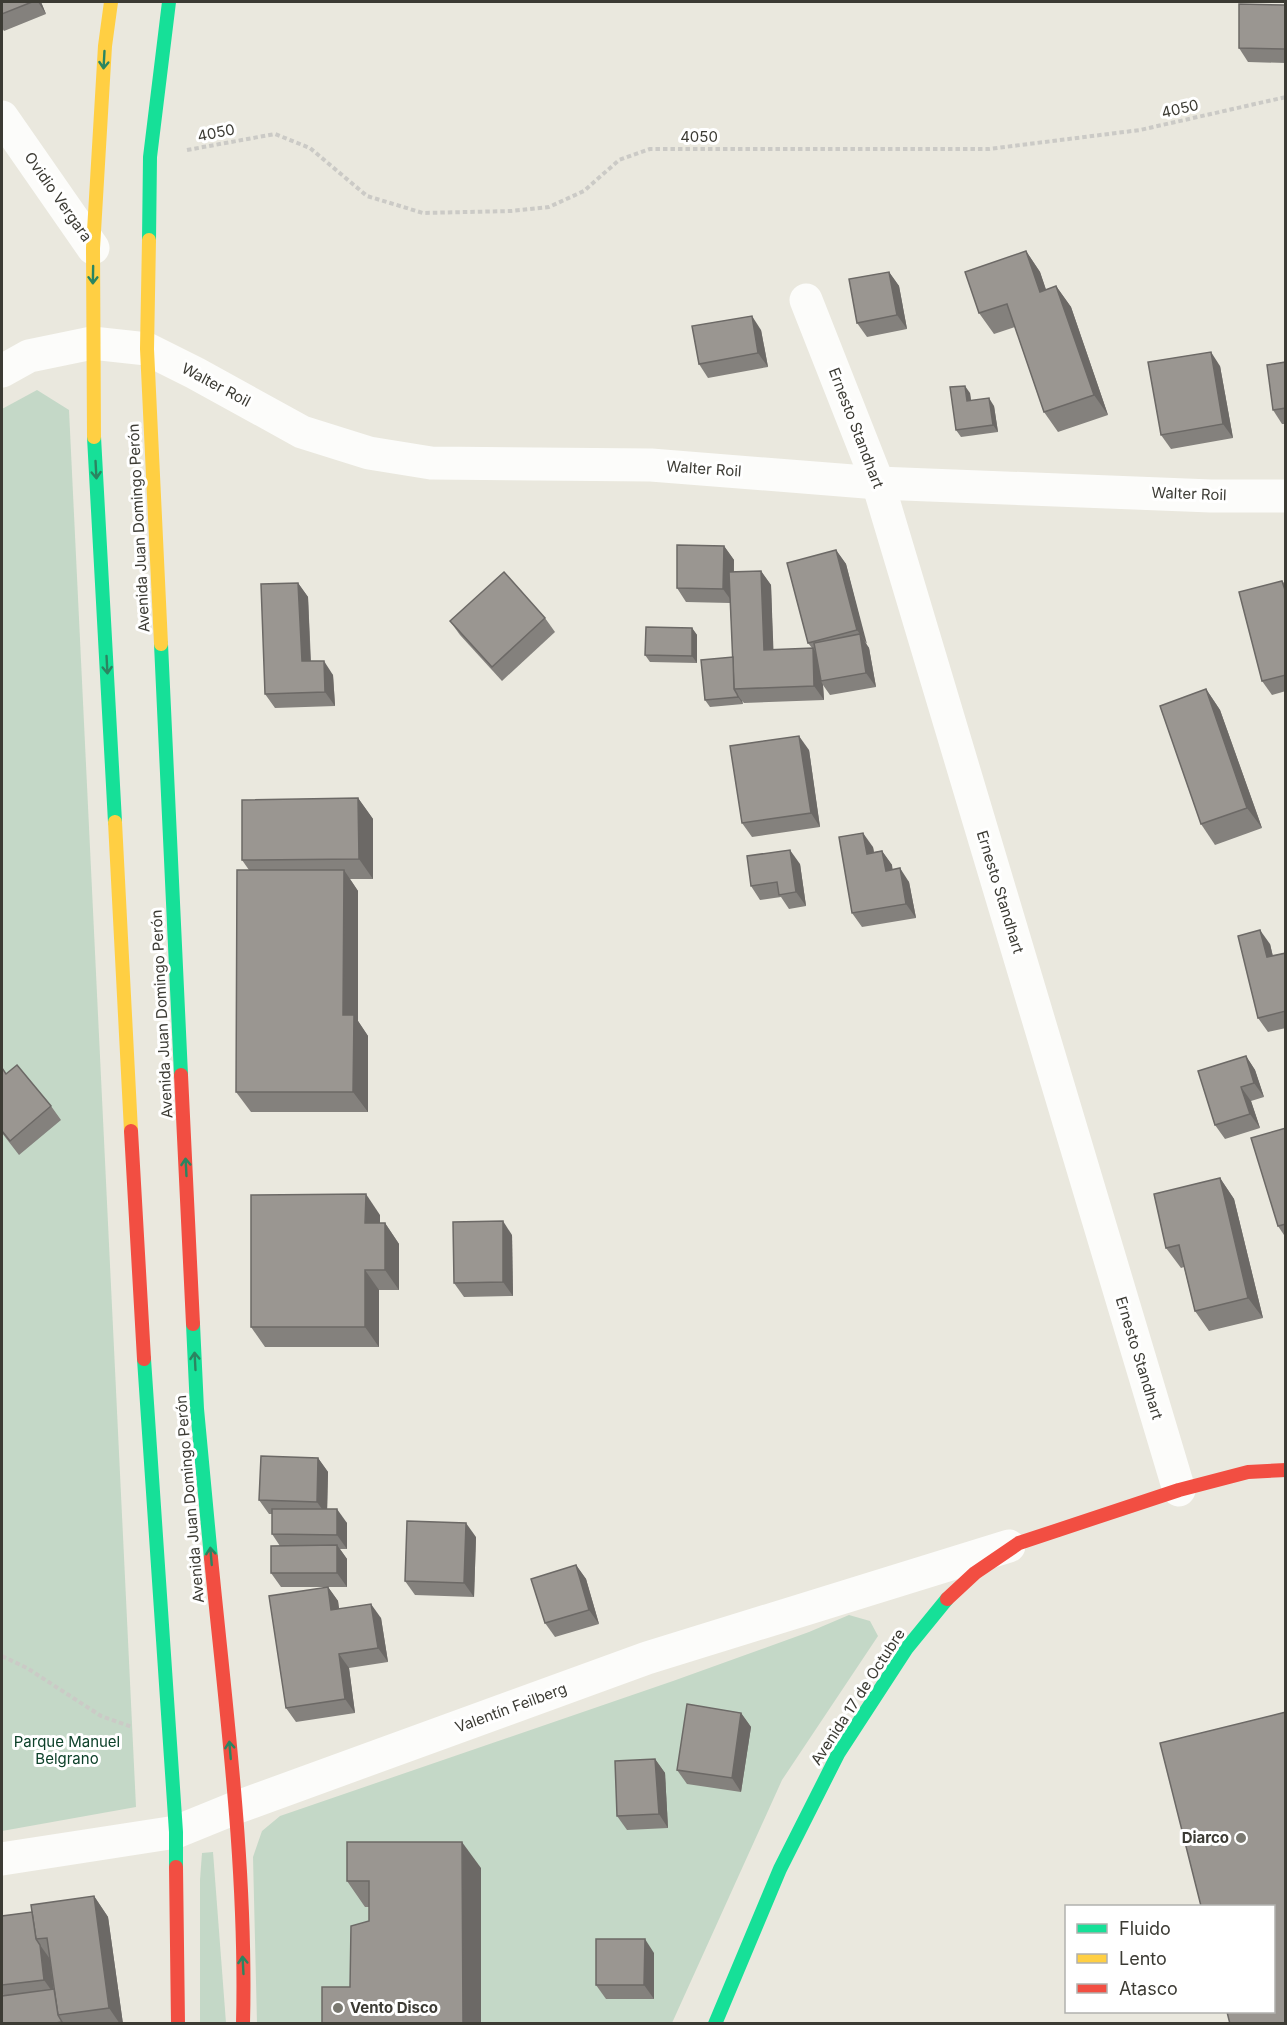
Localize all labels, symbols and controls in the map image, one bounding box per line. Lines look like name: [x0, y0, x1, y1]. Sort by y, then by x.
one-way arrow: [99, 49, 110, 69]
street label: 4050: [1159, 95, 1200, 122]
street label: 4050: [196, 120, 236, 145]
street label: 4050: [680, 127, 718, 146]
street label: Ovidio Vergara: [21, 148, 96, 245]
one-way arrow: [87, 265, 99, 285]
street label: Walter Roil: [179, 358, 254, 411]
street label: Ernesto Standhart: [825, 365, 888, 491]
street label: Avenida Juan Domingo Perón: [124, 423, 153, 633]
street label: Walter Roil: [666, 456, 742, 481]
one-way arrow: [91, 460, 102, 480]
street label: Walter Roil: [1151, 483, 1227, 504]
one-way arrow: [101, 654, 112, 674]
street label: Ernesto Standhart: [973, 828, 1028, 956]
street label: Avenida Juan Domingo Perón: [147, 909, 176, 1119]
one-way arrow: [180, 1157, 191, 1177]
street label: Ernesto Standhart: [1112, 1294, 1167, 1422]
one-way arrow: [190, 1352, 201, 1372]
street label: Avenida Juan Domingo Perón: [171, 1394, 208, 1604]
one-way arrow: [205, 1546, 216, 1566]
street label: Avenida 17 de Octubre: [806, 1625, 909, 1768]
street label: Valentín Feilberg: [452, 1678, 569, 1737]
park label: Parque Manuel Belgrano: [14, 1732, 120, 1768]
one-way arrow: [224, 1740, 235, 1760]
place label: Diarco: [1182, 1828, 1229, 1847]
marker: Diarco: [1234, 1831, 1248, 1845]
legend: [1065, 1905, 1275, 2013]
text: Fluido: [1119, 1918, 1171, 1939]
text: Lento: [1119, 1948, 1167, 1969]
one-way arrow: [237, 1956, 248, 1976]
text: Atasco: [1119, 1978, 1178, 1999]
place label: Vento Disco: [350, 1998, 438, 2017]
marker: Vento Disco: [331, 2001, 345, 2015]

